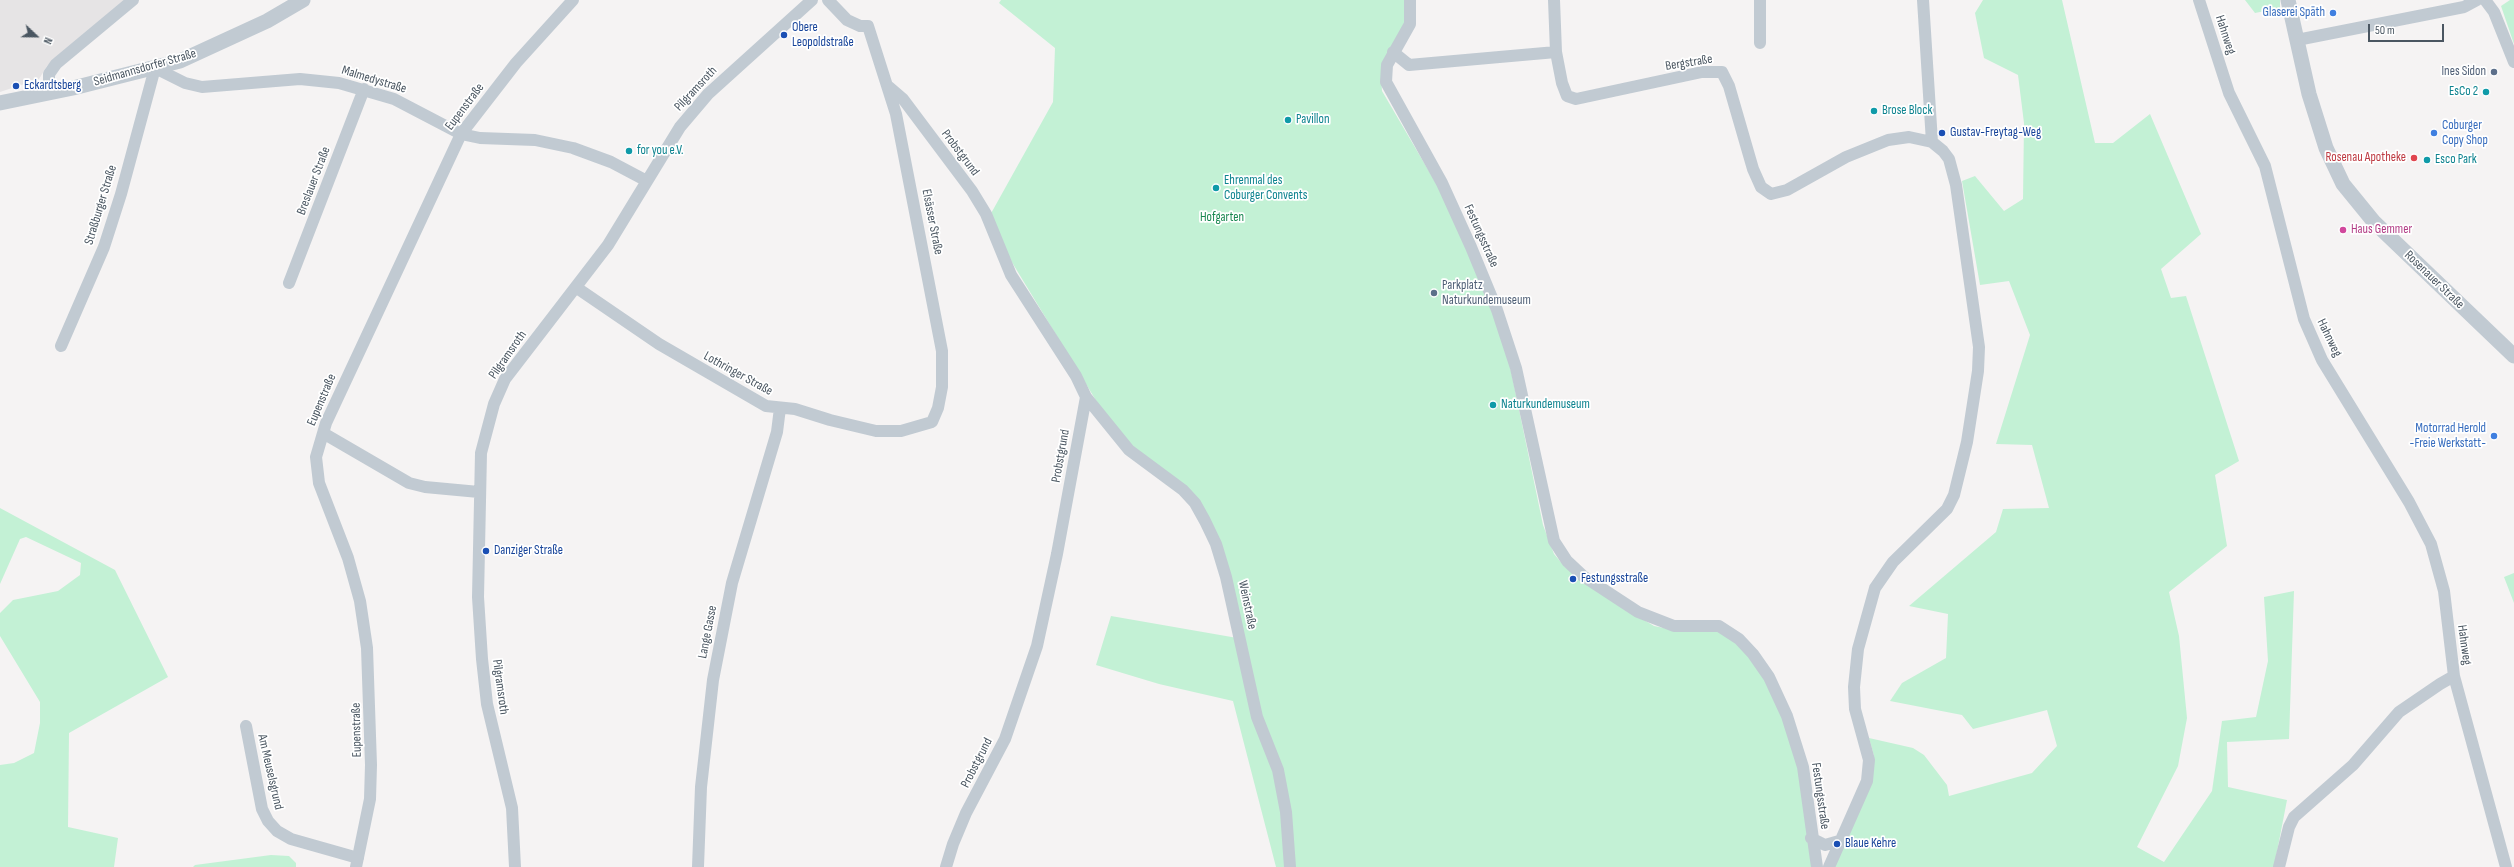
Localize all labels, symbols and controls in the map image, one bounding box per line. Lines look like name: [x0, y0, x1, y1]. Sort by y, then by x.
place label: Glaserei Späth: [2262, 5, 2325, 21]
marker: Glaserei Späth: [2328, 8, 2338, 18]
street label: Hahnweg: [2211, 13, 2239, 57]
north arrow: [16, 16, 56, 56]
scale bar: [2370, 16, 2446, 42]
place label: Obere Leopoldstraße: [792, 20, 854, 51]
text: 50 m: [2375, 23, 2395, 38]
marker: Obere Leopoldstraße: [779, 30, 789, 40]
text: N: [40, 36, 55, 46]
street label: Seidmannsdorfer Straße: [92, 46, 198, 90]
street label: Bergstraße: [1664, 52, 1714, 74]
street label: Malmedystraße: [340, 63, 408, 97]
street label: Pilgramsroth: [671, 63, 721, 115]
place label: Ines Sidon: [2441, 64, 2486, 80]
marker: Ines Sidon: [2489, 67, 2499, 77]
place label: Eckardtsberg: [24, 78, 81, 94]
street label: Eupenstraße: [442, 80, 488, 134]
marker: Eckardtsberg: [11, 81, 21, 91]
place label: EsCo 2: [2449, 84, 2478, 100]
marker: EsCo 2: [2481, 87, 2491, 97]
place label: Brose Block: [1882, 103, 1932, 119]
marker: Brose Block: [1869, 106, 1879, 116]
place label: Pavillon: [1296, 112, 1329, 128]
marker: Pavillon: [1283, 115, 1293, 125]
place label: Coburger Copy Shop: [2442, 118, 2488, 149]
place label: Gustav-Freytag-Weg: [1950, 125, 2041, 141]
street label: Probstgrund: [938, 127, 982, 179]
marker: Gustav-Freytag-Weg: [1937, 128, 1947, 138]
marker: Coburger Copy Shop: [2429, 128, 2439, 138]
place label: for you e.V.: [637, 143, 683, 159]
street label: Breslauer Straße: [294, 145, 334, 217]
marker: for you e.V.: [624, 146, 634, 156]
place label: Rosenau Apotheke: [2325, 150, 2406, 166]
place label: Esco Park: [2435, 152, 2477, 168]
marker: Rosenau Apotheke: [2409, 153, 2419, 163]
marker: Esco Park: [2422, 155, 2432, 165]
street label: Straßburger Straße: [81, 163, 121, 247]
place label: Ehrenmal des Coburger Convents: [1224, 173, 1307, 204]
marker: Ehrenmal des Coburger Convents: [1211, 183, 1221, 193]
street label: Elsässer Straße: [918, 188, 946, 256]
street label: Festungsstraße: [1460, 202, 1502, 270]
park label: Hofgarten: [1200, 210, 1244, 226]
place label: Haus Gemmer: [2351, 222, 2412, 238]
marker: Haus Gemmer: [2338, 225, 2348, 235]
street label: Rosenauer Straße: [2401, 248, 2467, 312]
place label: Parkplatz Naturkundemuseum: [1442, 278, 1531, 309]
marker: Parkplatz Naturkundemuseum: [1429, 288, 1439, 298]
street label: Hahnweg: [2313, 316, 2345, 360]
street label: Pilgramsroth: [486, 328, 530, 382]
street label: Lothringer Straße: [701, 349, 775, 399]
street label: Eupenstraße: [304, 372, 340, 428]
place label: Naturkundemuseum: [1501, 397, 1590, 413]
marker: Naturkundemuseum: [1488, 400, 1498, 410]
place label: Motorrad Herold -Freie Werkstatt-: [2410, 421, 2486, 452]
street label: Probstgrund: [1049, 428, 1073, 484]
marker: Motorrad Herold -Freie Werkstatt-: [2489, 431, 2499, 441]
place label: Danziger Straße: [494, 543, 563, 559]
marker: Danziger Straße: [481, 546, 491, 556]
place label: Festungsstraße: [1581, 571, 1648, 587]
marker: Festungsstraße: [1568, 574, 1578, 584]
street label: Weinstraße: [1234, 579, 1260, 631]
street label: Lange Gasse: [695, 604, 721, 660]
street label: Hahnweg: [2453, 624, 2475, 666]
street label: Pilgramsroth: [488, 658, 512, 716]
street label: Eupenstraße: [349, 702, 365, 758]
street label: Am Meuselsgrund: [254, 733, 286, 811]
street label: Probstgrund: [958, 736, 996, 790]
street label: Festungsstraße: [1808, 762, 1832, 830]
place label: Blaue Kehre: [1845, 836, 1896, 852]
marker: Blaue Kehre: [1832, 839, 1842, 849]

